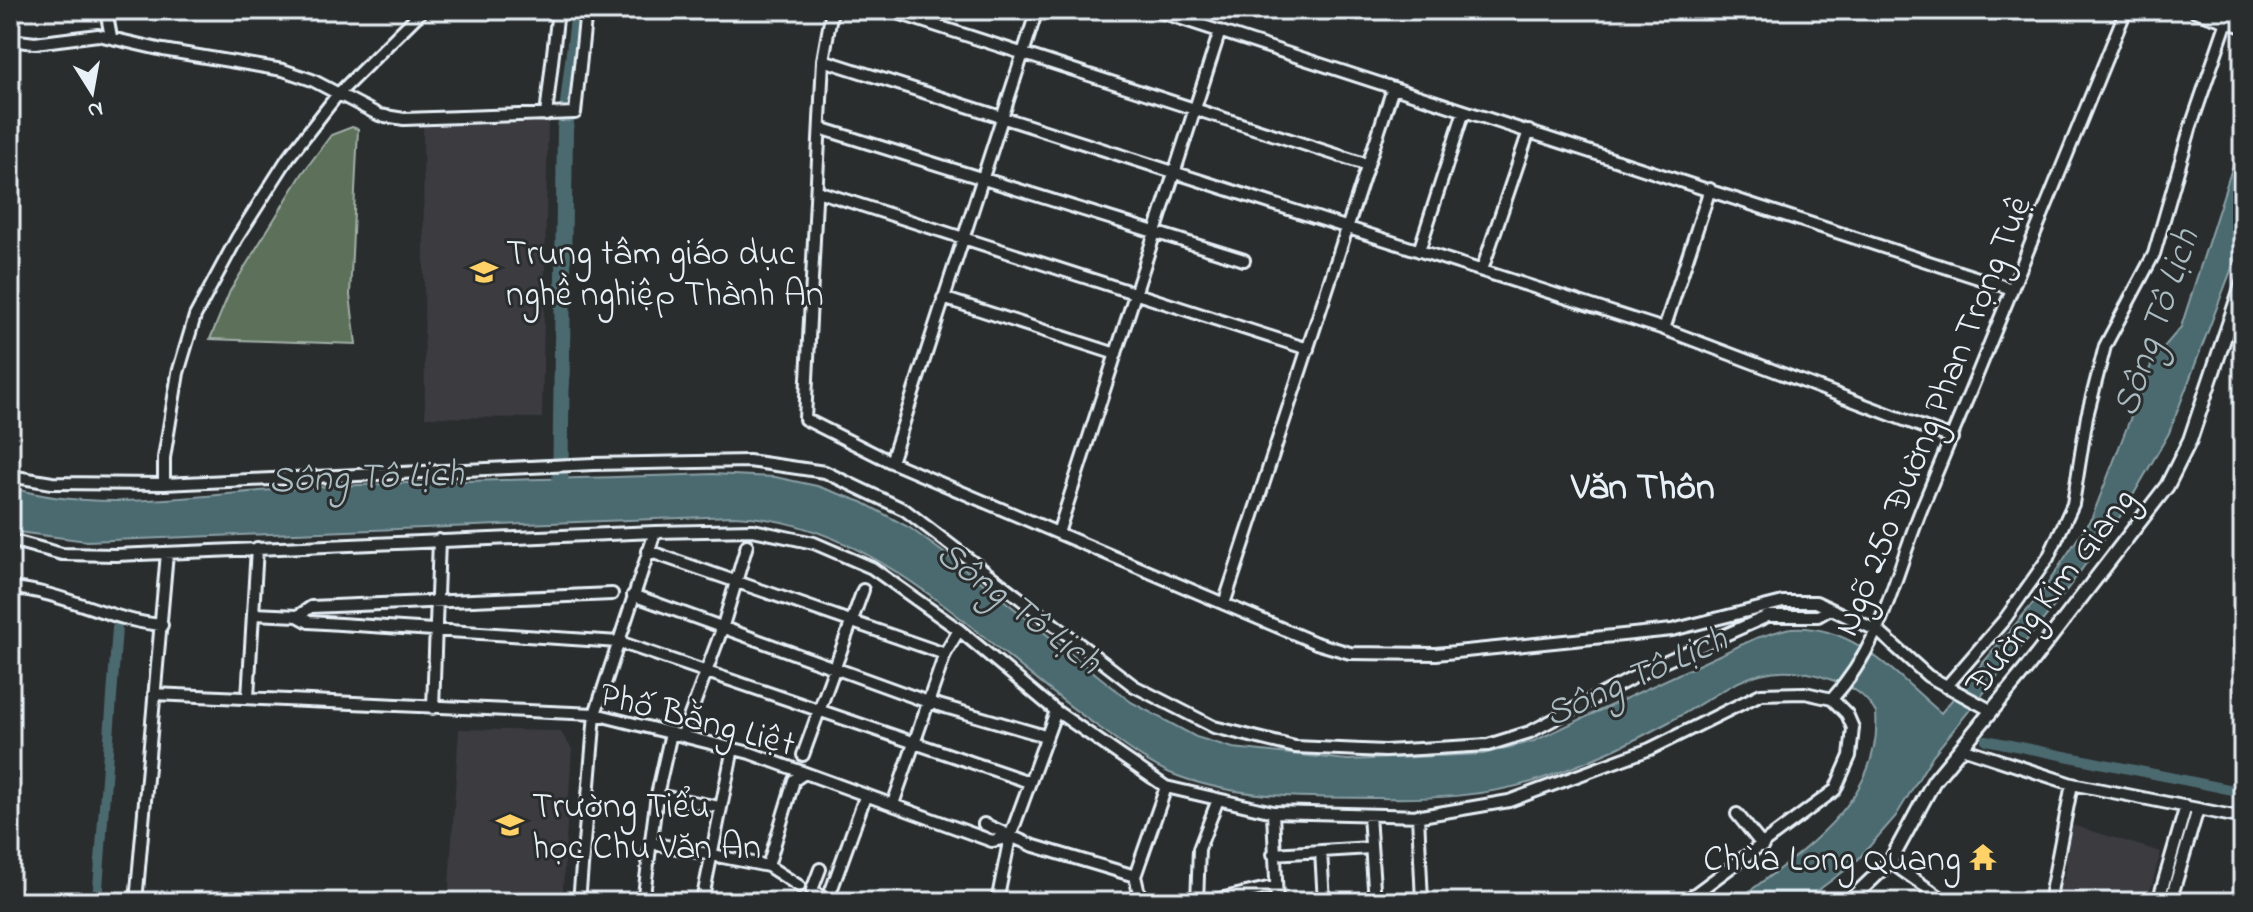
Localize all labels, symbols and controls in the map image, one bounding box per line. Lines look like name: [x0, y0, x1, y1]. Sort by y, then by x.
north arrow: [52, 52, 132, 132]
text: N: [85, 92, 106, 126]
street label: Ngõ 250 Đường Phan Trọng Tuệ: [1822, 187, 2048, 645]
water label: Sông Tô Lịch: [2100, 221, 2216, 425]
place label: Trung tâm giáo dục nghề nghiệp Thành An: [506, 229, 824, 323]
school or university icon: Trung tâm giáo dục nghề nghiệp Thành An: [469, 257, 499, 287]
water label: Sông Tô Lịch: [268, 448, 465, 510]
district label: Văn Thôn: [1570, 461, 1715, 517]
street label: Đường Kim Giang: [1954, 477, 2151, 709]
water label: Sông Tô Lịch: [923, 528, 1113, 691]
water label: Sông Tô Lịch: [1536, 613, 1738, 744]
street label: Phố Bằng Liệt: [593, 670, 801, 773]
place label: Trường Tiểu học Chu Văn An: [532, 782, 761, 876]
school or university icon: Trường Tiểu học Chu Văn An: [495, 810, 525, 840]
place label: Chùa Long Quang: [1703, 835, 1961, 888]
temple icon: Chùa Long Quang: [1968, 842, 1998, 872]

